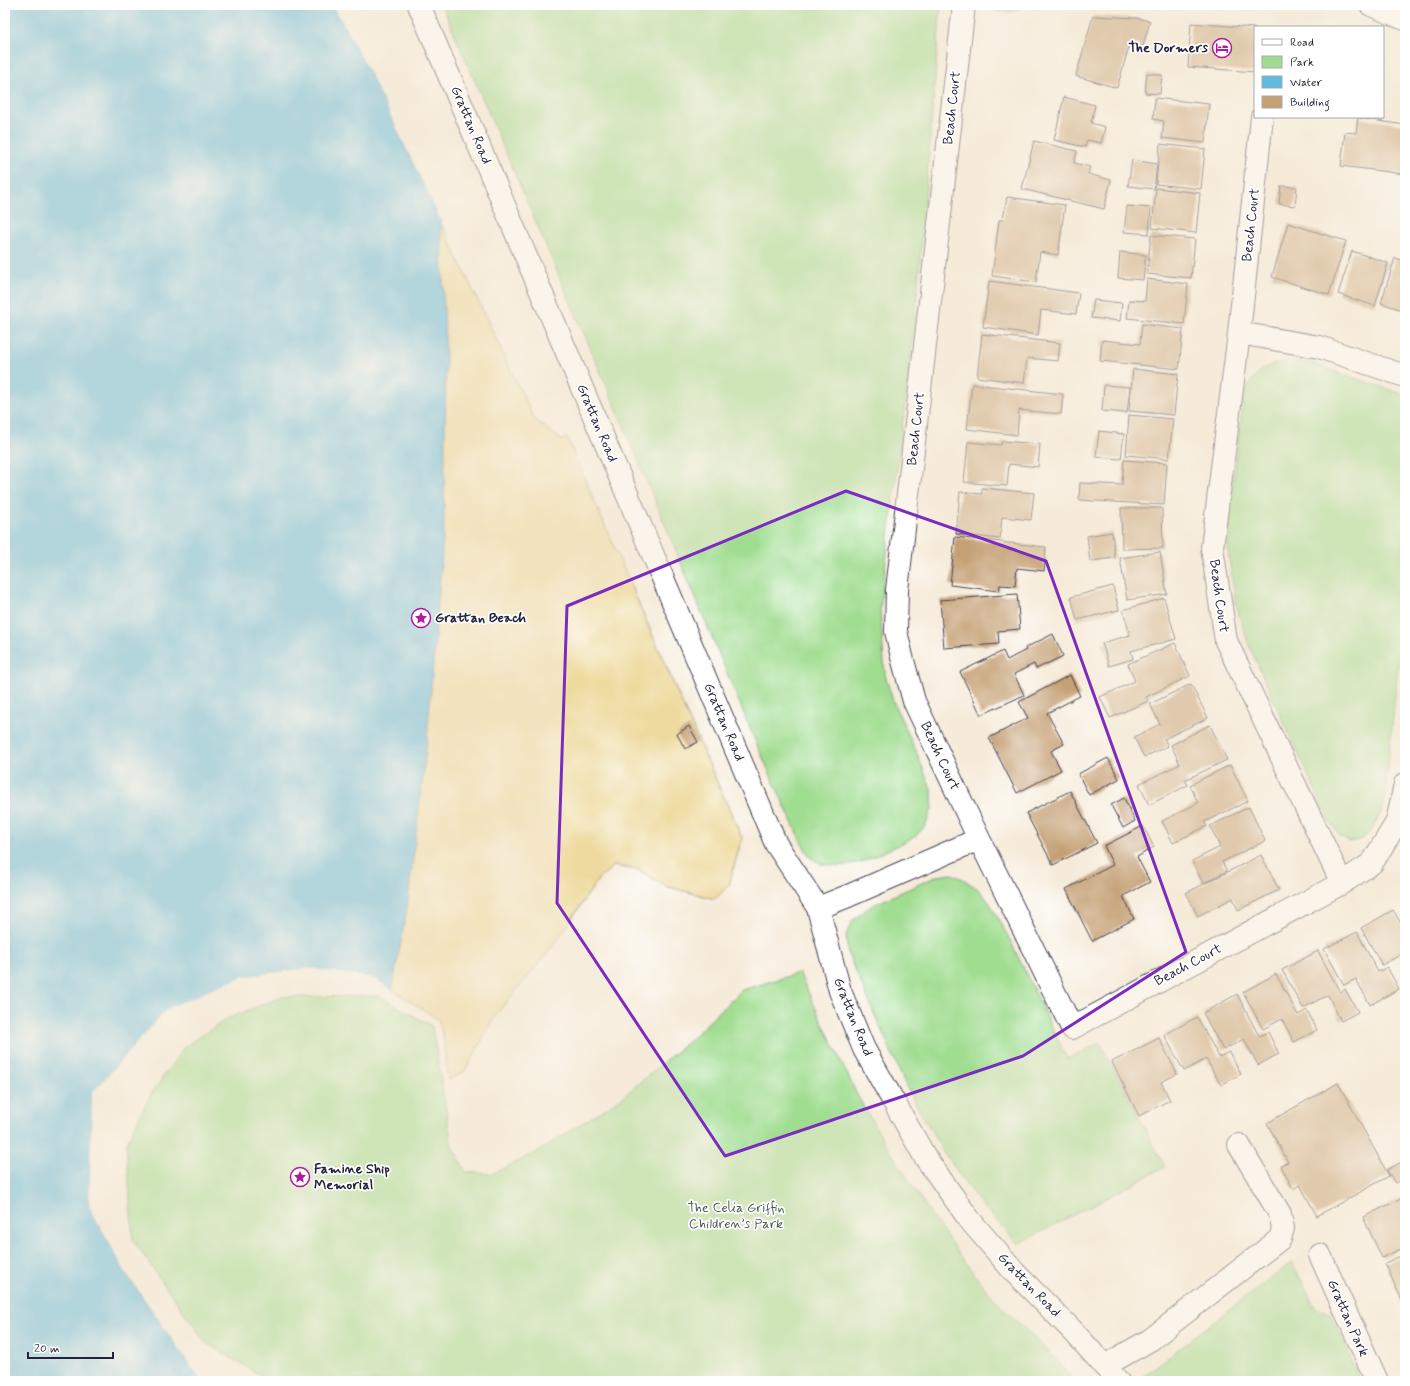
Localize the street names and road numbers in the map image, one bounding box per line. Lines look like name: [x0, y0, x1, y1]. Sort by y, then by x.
street label: Beach Court: [939, 70, 965, 146]
street label: Grattan Road: [446, 83, 496, 167]
street label: Beach Court: [1238, 187, 1264, 263]
street label: Grattan Road: [572, 381, 622, 465]
street label: Beach Court: [903, 391, 929, 467]
street label: Beach Court: [1205, 558, 1233, 634]
street label: Grattan Road: [699, 680, 749, 764]
street label: Beach Court: [916, 719, 964, 794]
street label: Beach Court: [1151, 940, 1225, 990]
street label: Grattan Road: [829, 975, 877, 1059]
street label: Grattan Road: [994, 1249, 1064, 1321]
street label: Grattan Park: [1323, 1277, 1373, 1359]

